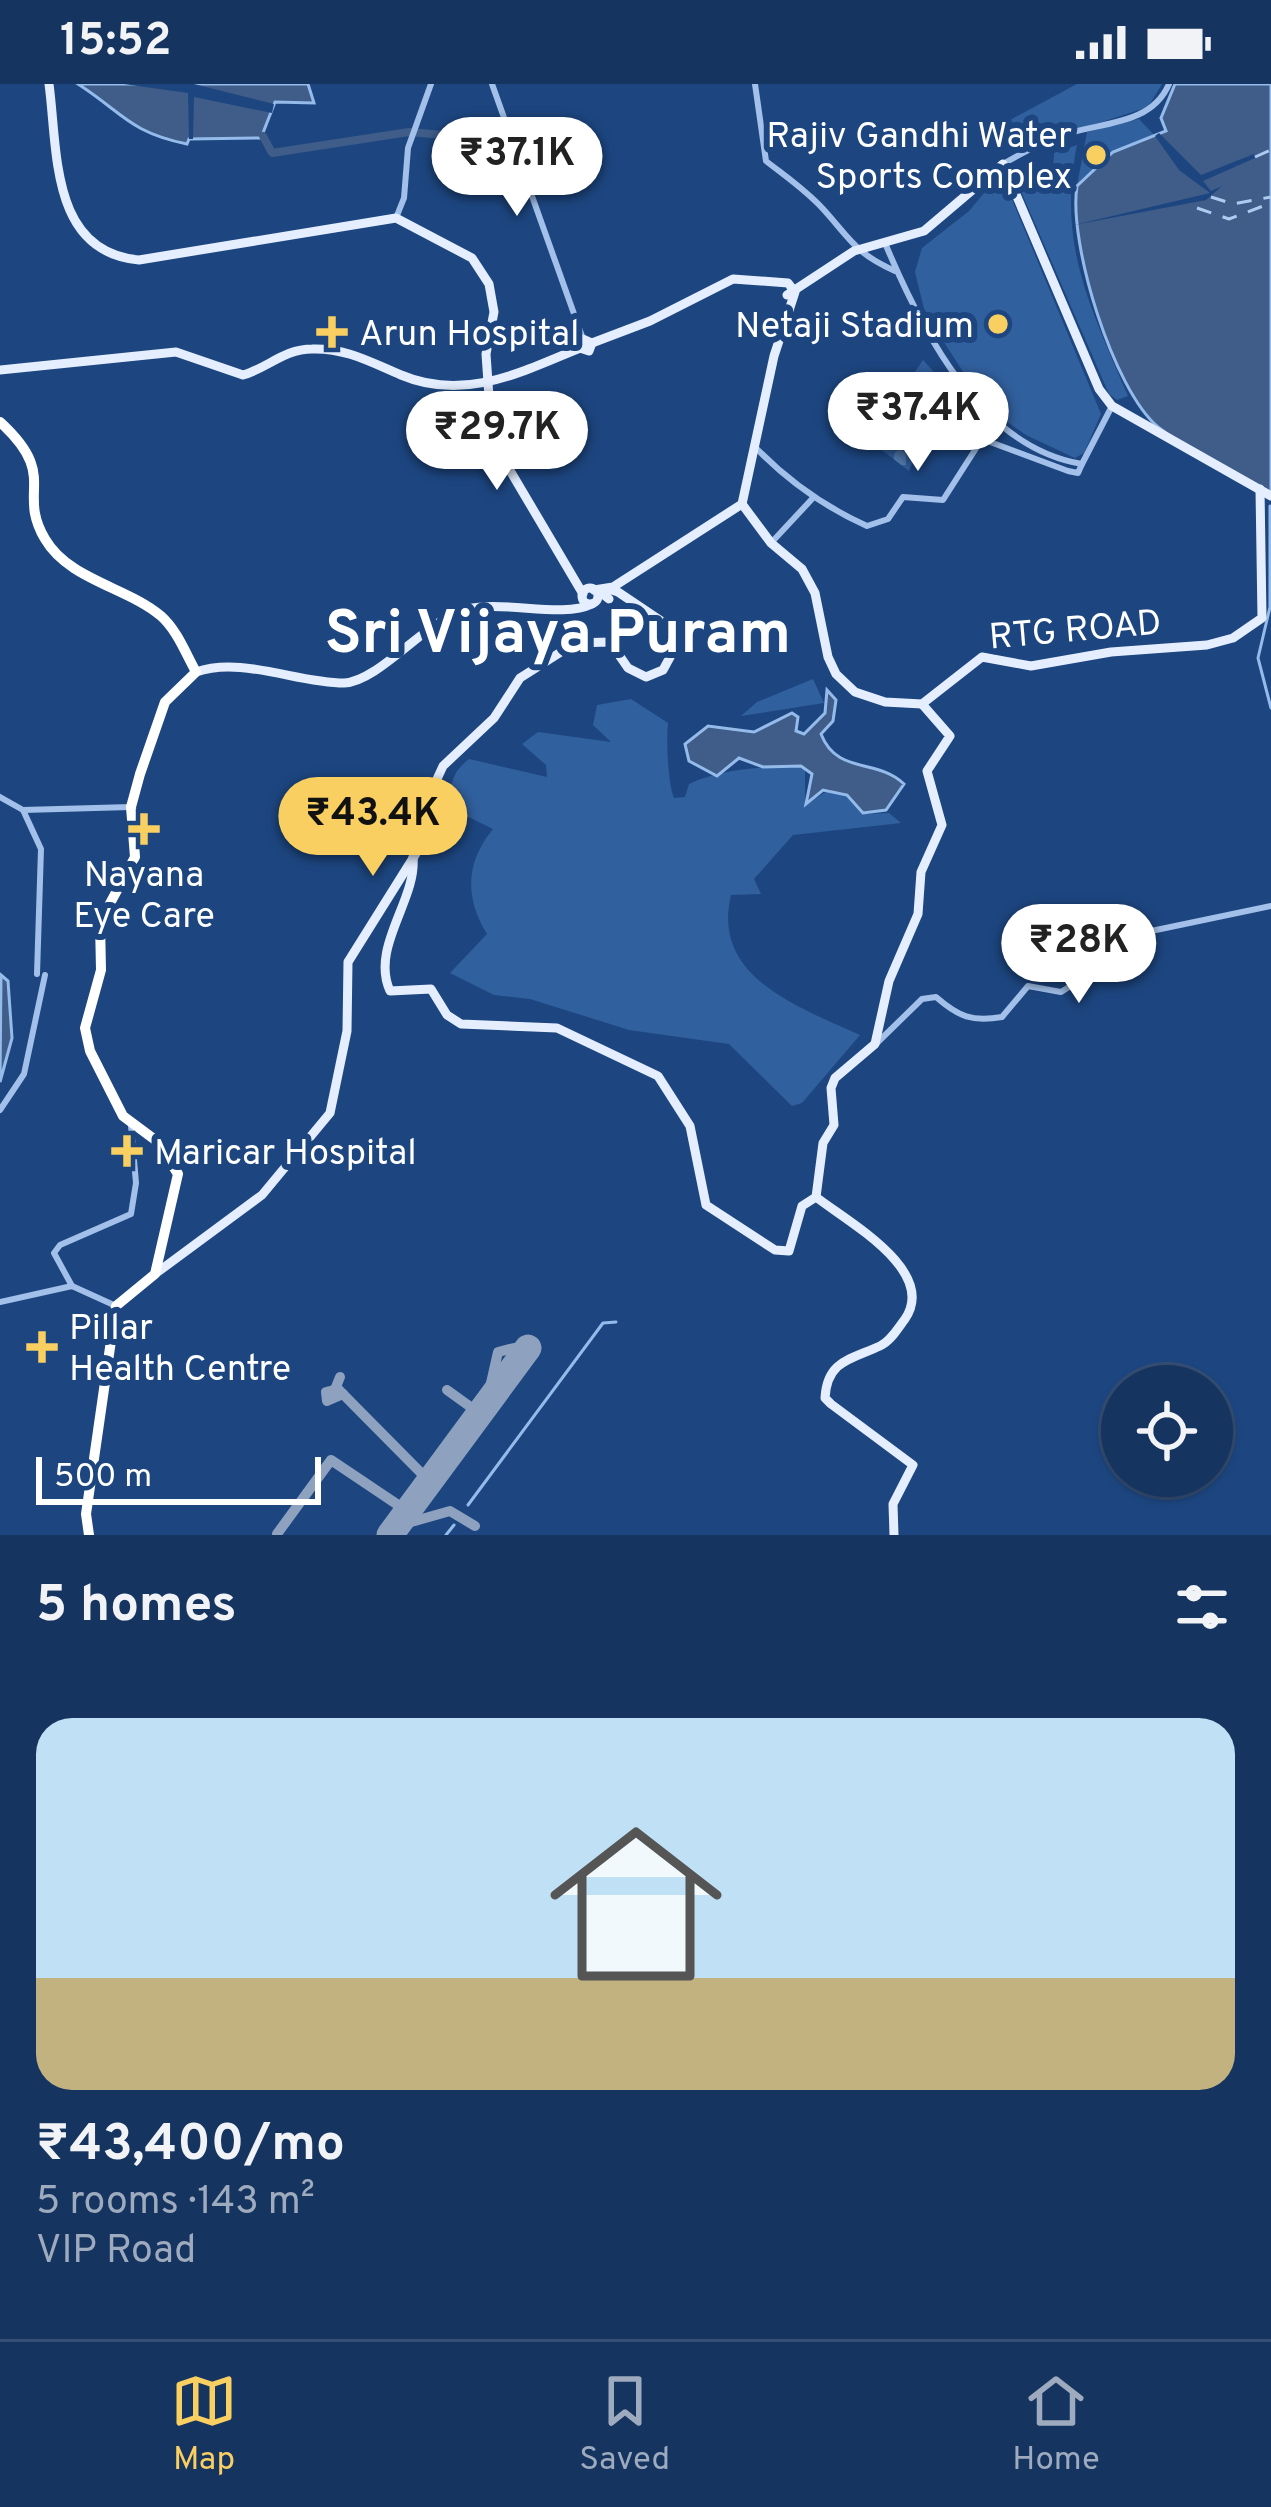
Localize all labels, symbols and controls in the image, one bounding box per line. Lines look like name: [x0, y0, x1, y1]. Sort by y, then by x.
text: 15:52: [60, 14, 171, 71]
place label: Rajiv Gandhi Water Sports Complex: [766, 115, 1072, 202]
pin: ₹37.1K: [419, 117, 615, 219]
text: ₹37.1K: [459, 131, 575, 180]
marker: Rajiv Gandhi Water Sports Complex: [1083, 142, 1109, 168]
place label: Netaji Stadium: [735, 305, 974, 351]
marker: Netaji Stadium: [985, 311, 1011, 337]
place label: Arun Hospital: [359, 313, 579, 359]
marker: Arun Hospital: [316, 316, 348, 348]
pin: ₹37.4K: [820, 372, 1016, 474]
text: ₹37.4K: [855, 386, 981, 435]
pin: ₹29.7K: [399, 391, 595, 493]
text: ₹29.7K: [433, 405, 561, 454]
district label: Sri Vijaya Puram: [325, 599, 791, 675]
street label: RTG ROAD: [987, 602, 1163, 662]
pin: ₹43.4K: [275, 777, 471, 879]
text: ₹43.4K: [305, 791, 441, 840]
marker: Nayana Eye Care: [128, 813, 160, 845]
place label: Nayana Eye Care: [73, 854, 215, 941]
pin: ₹28K: [1008, 904, 1150, 1006]
text: ₹28K: [1028, 918, 1130, 967]
place label: Maricar Hospital: [154, 1132, 417, 1178]
marker: Maricar Hospital: [111, 1135, 143, 1167]
place label: Pillar Health Centre: [69, 1307, 291, 1394]
marker: Pillar Health Centre: [26, 1331, 58, 1363]
map controls: [1101, 1365, 1233, 1497]
button: locate: [1101, 1365, 1233, 1497]
scale bar: [36, 1451, 321, 1504]
text: 500 m: [54, 1457, 152, 1499]
icon: filters: [1169, 1574, 1235, 1640]
text: 5 homes: [36, 1575, 237, 1640]
icon: home: [528, 1796, 744, 2012]
text: ₹43,400/mo: [36, 2114, 345, 2179]
text: 5 rooms · 143 m²: [36, 2179, 315, 2228]
text: VIP Road: [36, 2228, 196, 2277]
tab: Map: [171, 2368, 237, 2482]
tab: Saved: [579, 2368, 670, 2482]
tab: Home: [1012, 2368, 1100, 2482]

